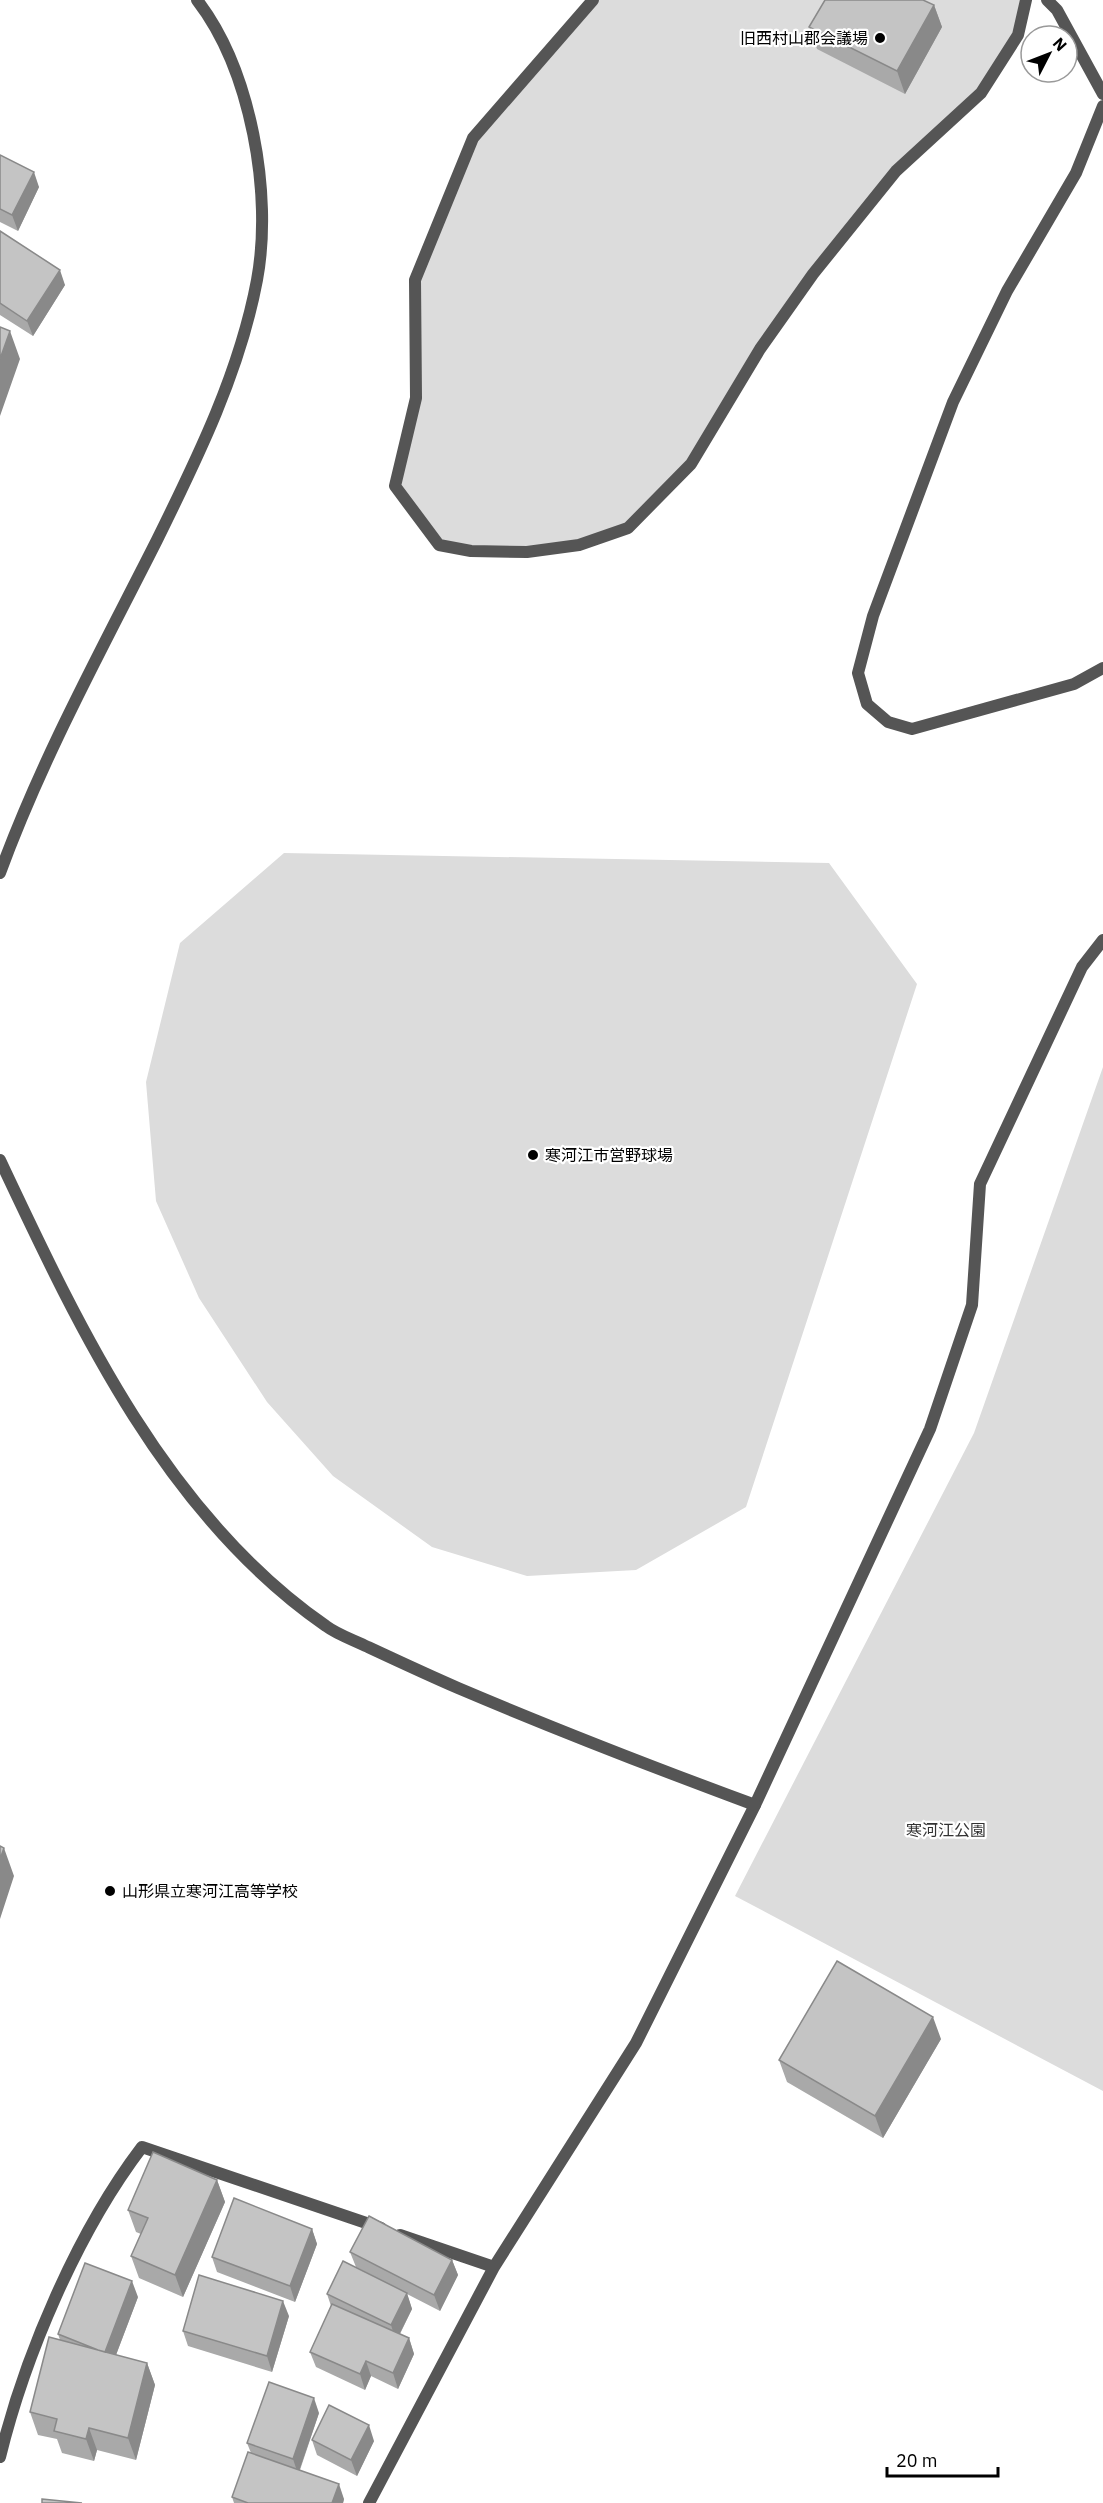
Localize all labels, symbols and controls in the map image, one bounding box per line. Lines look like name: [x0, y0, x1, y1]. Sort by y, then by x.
north arrow: [1019, 24, 1079, 84]
place label: 旧西村山郡会議場: [740, 28, 868, 48]
marker: 旧西村山郡会議場: [873, 31, 887, 45]
text: N: [1049, 33, 1071, 55]
place label: 寒河江市営野球場: [545, 1145, 673, 1165]
marker: 寒河江市営野球場: [526, 1148, 540, 1162]
park label: 寒河江公園: [906, 1820, 986, 1840]
place label: 山形県立寒河江高等学校: [122, 1881, 298, 1901]
marker: 山形県立寒河江高等学校: [103, 1884, 117, 1898]
scale bar: [887, 2440, 998, 2478]
text: 20 m: [896, 2449, 938, 2472]

